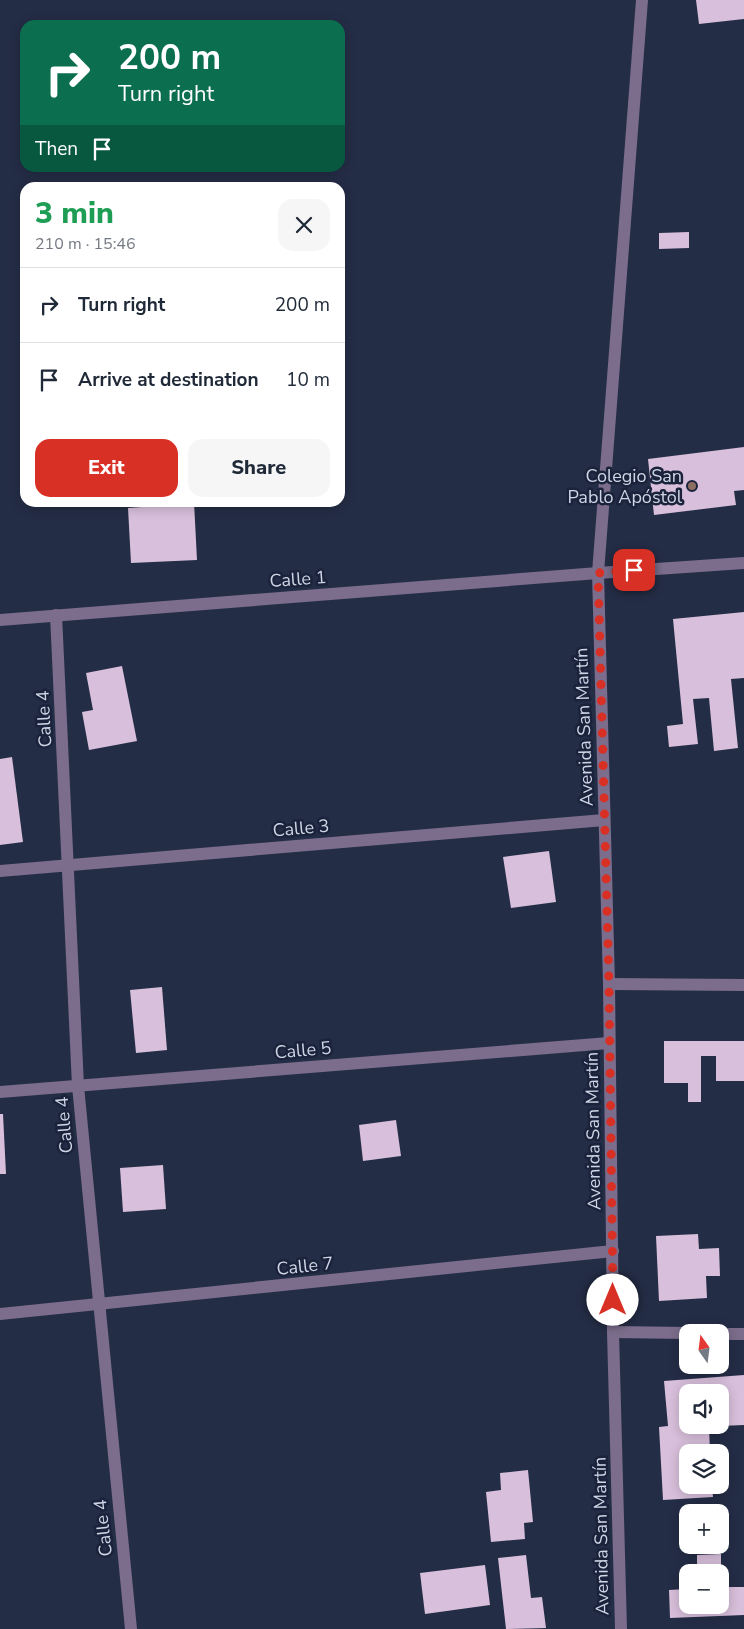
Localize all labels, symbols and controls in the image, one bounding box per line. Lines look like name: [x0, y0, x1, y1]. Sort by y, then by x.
text: 200 m: [118, 34, 221, 81]
icon: right: [35, 40, 100, 105]
text: Turn right: [118, 79, 214, 109]
icon: arrive: [88, 135, 116, 163]
text: Then: [35, 136, 78, 162]
text: 3 min: [35, 193, 114, 234]
button: close: [278, 199, 330, 251]
text: 210 m · 15:46: [35, 233, 136, 255]
icon: right: [35, 291, 63, 319]
text: Turn right: [78, 292, 165, 318]
text: 200 m: [275, 292, 330, 318]
icon: arrive: [35, 366, 63, 394]
text: Arrive at destination: [78, 367, 259, 393]
text: 10 m: [286, 367, 330, 393]
button: Exit: [35, 439, 178, 497]
button: Share: [188, 439, 330, 497]
place label: Colegio San Pablo Apóstol: [567, 464, 683, 509]
marker: Colegio San Pablo Apóstol: [686, 480, 698, 492]
pin: [613, 549, 655, 591]
icon: arrive: [620, 556, 648, 584]
street label: Calle 1: [269, 565, 327, 593]
street label: Avenida San Martín: [569, 647, 599, 807]
street label: Calle 4: [31, 690, 57, 748]
street label: Calle 3: [272, 814, 330, 842]
street label: Calle 5: [274, 1036, 332, 1064]
street label: Avenida San Martín: [580, 1052, 606, 1210]
street label: Calle 4: [50, 1095, 78, 1154]
street label: Calle 7: [275, 1251, 335, 1281]
position arrow: [586, 1273, 638, 1325]
north arrow: [679, 1324, 729, 1374]
map controls: [679, 1324, 729, 1614]
button: sound: [679, 1384, 729, 1434]
button: layers: [679, 1444, 729, 1494]
street label: Avenida San Martín: [588, 1457, 614, 1615]
street label: Calle 4: [88, 1498, 118, 1558]
button: +: [679, 1504, 729, 1554]
button: −: [679, 1564, 729, 1614]

